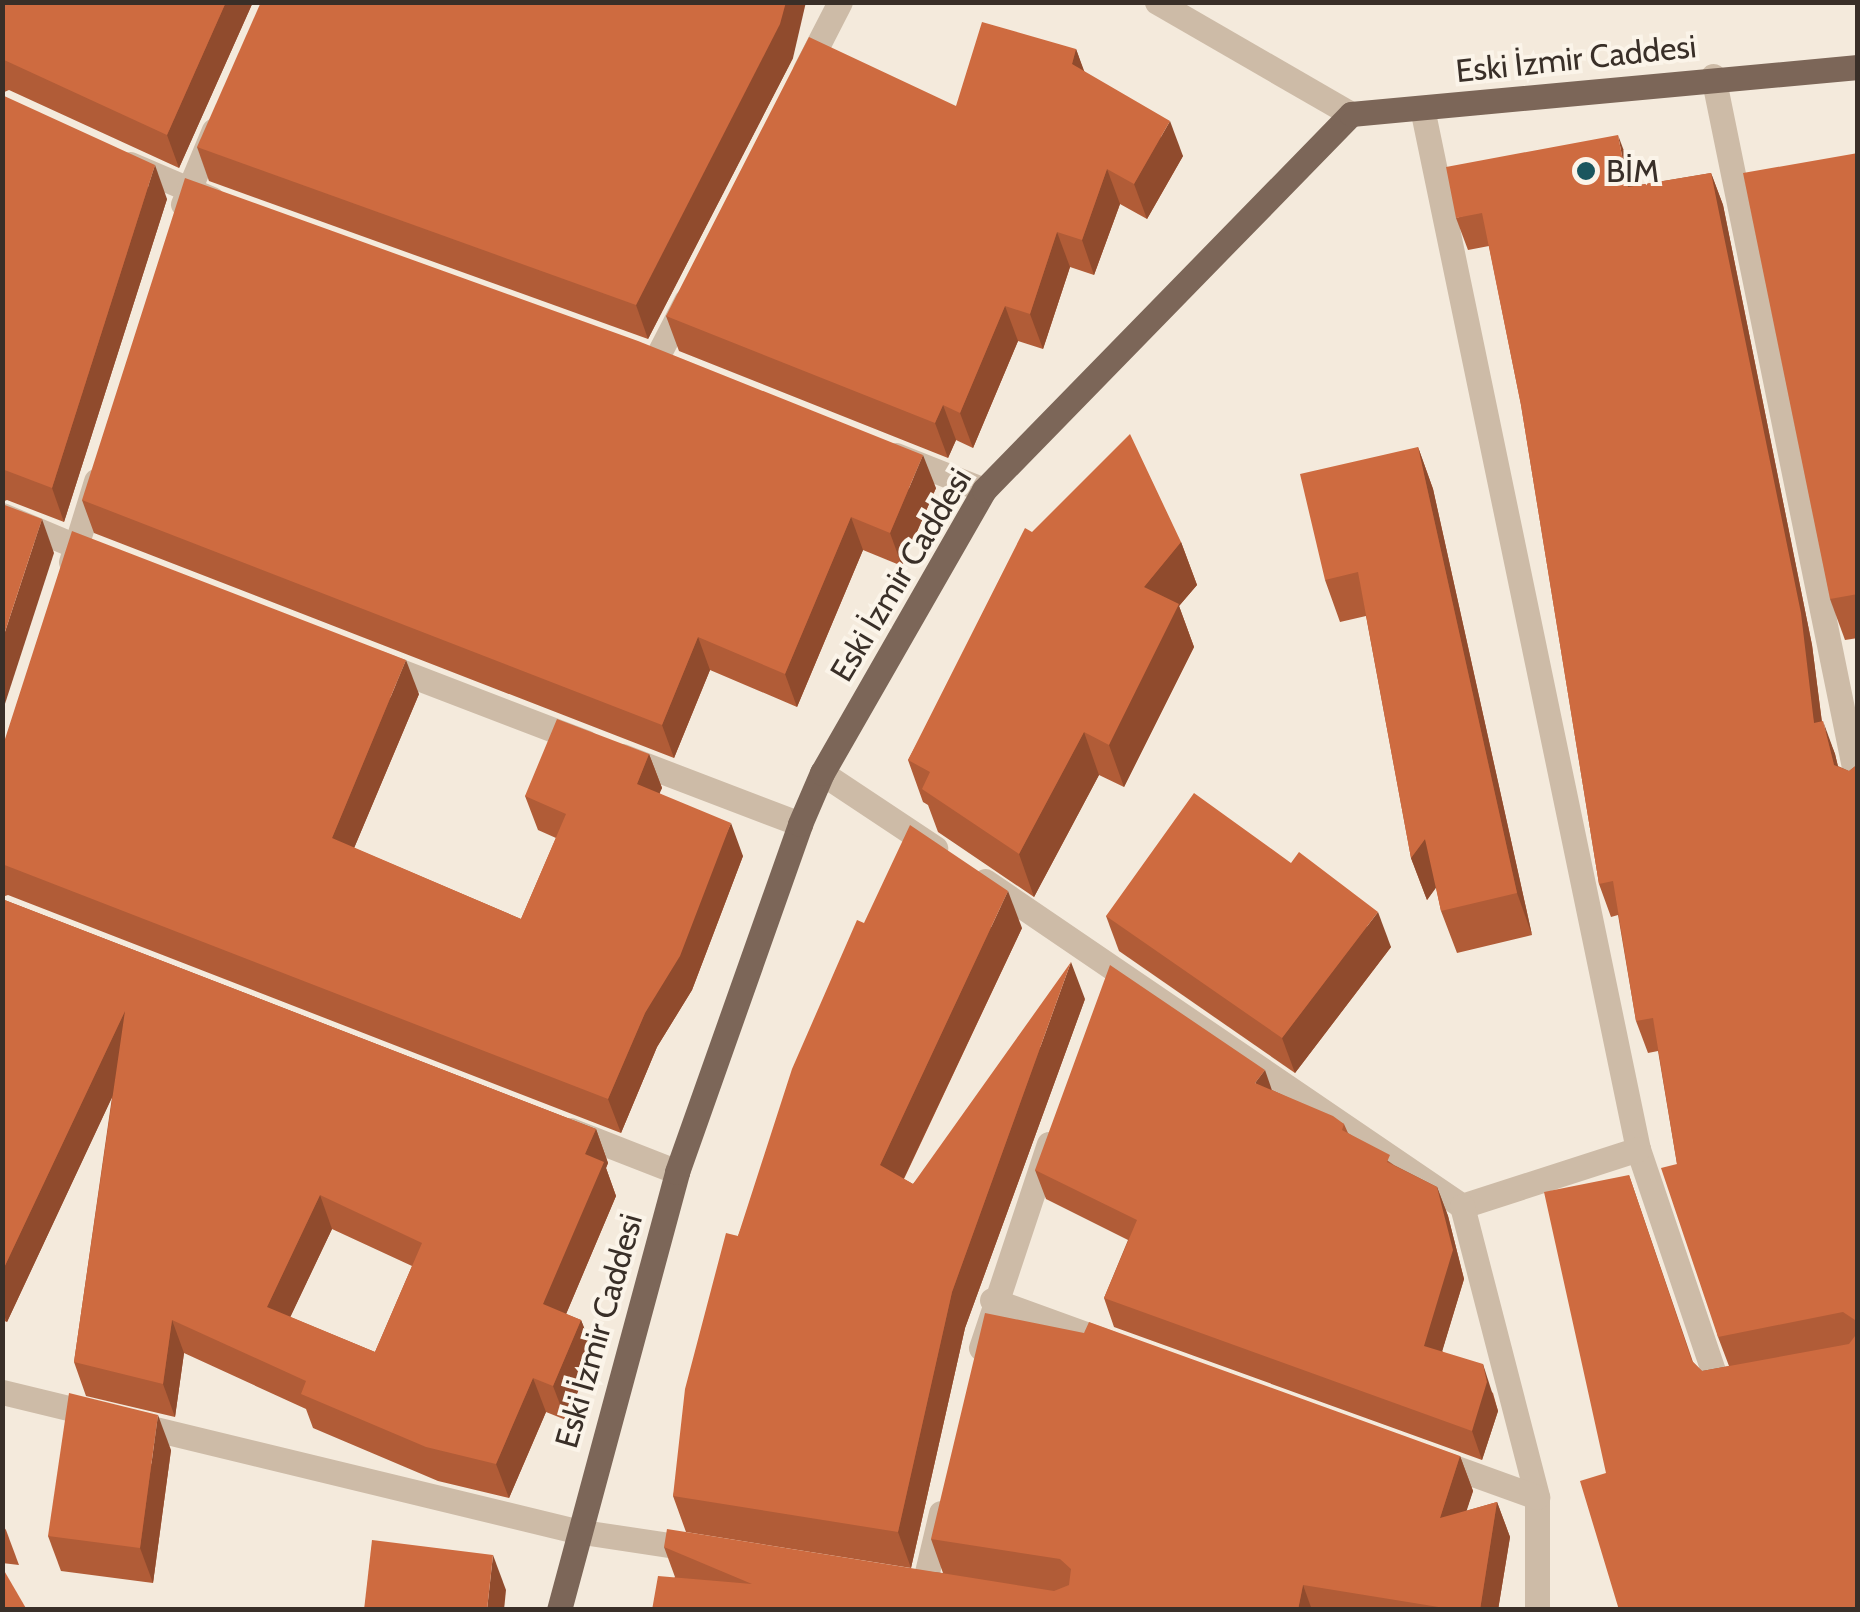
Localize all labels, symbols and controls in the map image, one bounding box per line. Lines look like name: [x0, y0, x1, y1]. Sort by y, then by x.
street label: Eski İzmir Caddesi: [1454, 27, 1698, 91]
place label: BİM: [1606, 152, 1659, 190]
marker: BİM: [1575, 160, 1597, 182]
street label: Eski İzmir Caddesi: [822, 462, 980, 688]
street label: Eski İzmir Caddesi: [547, 1210, 651, 1452]

